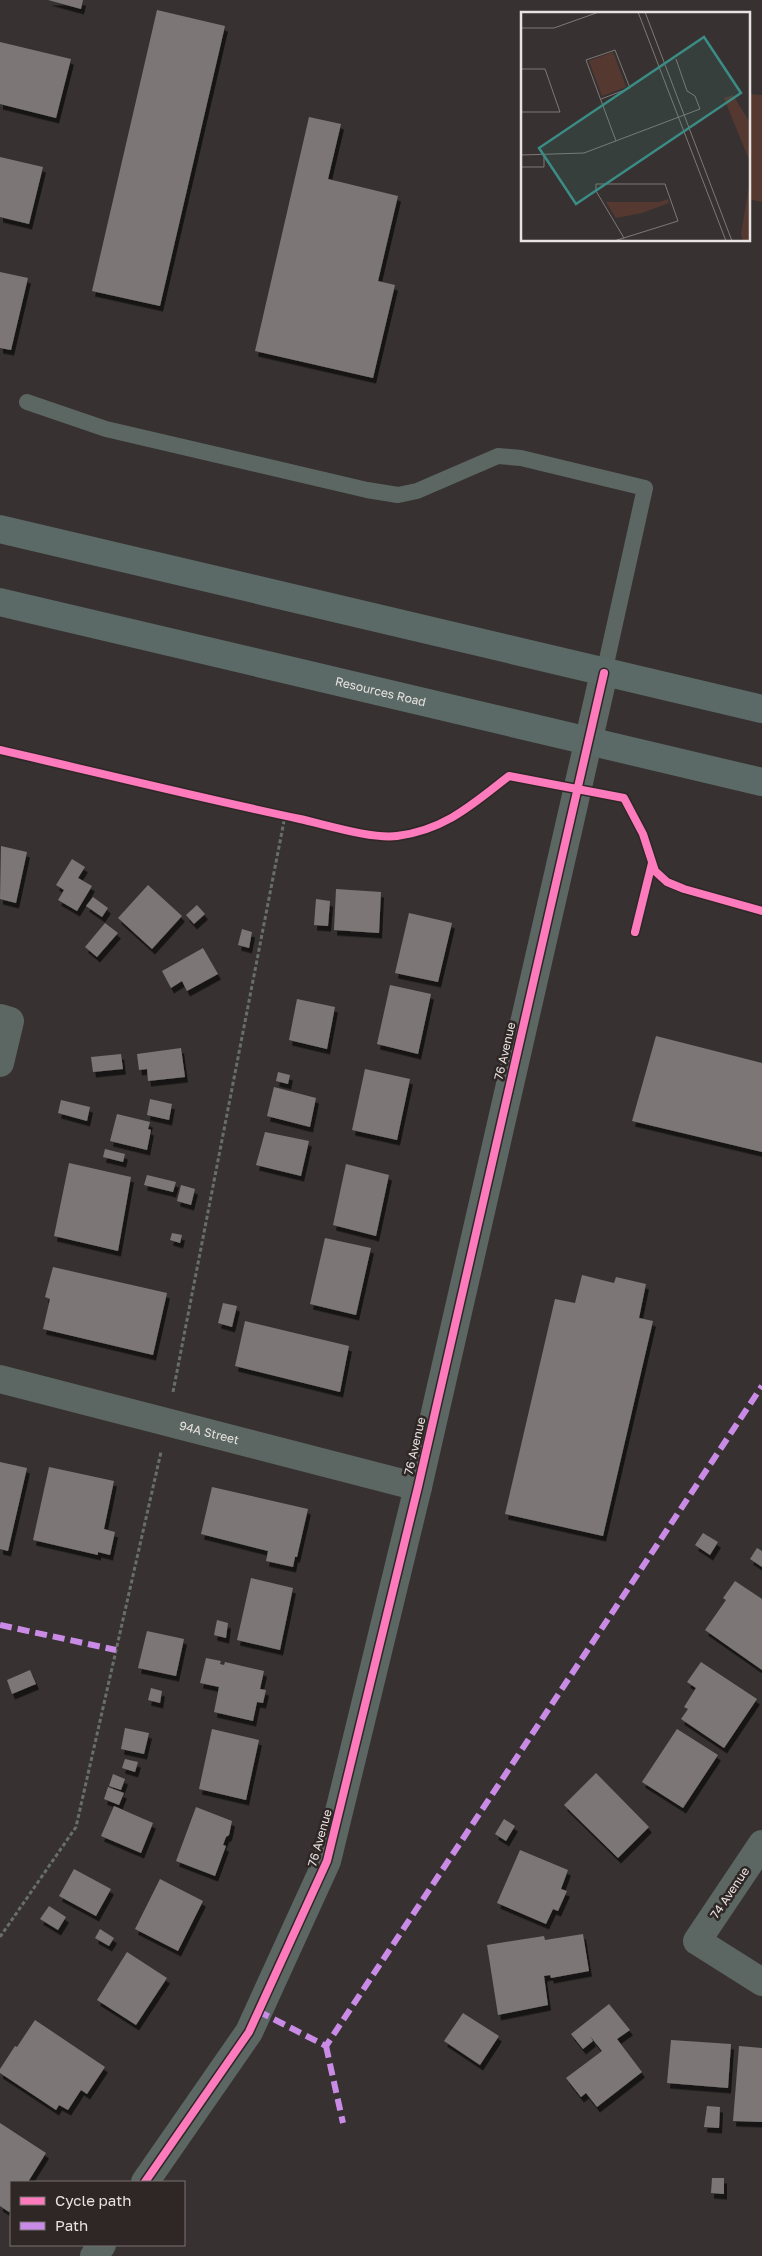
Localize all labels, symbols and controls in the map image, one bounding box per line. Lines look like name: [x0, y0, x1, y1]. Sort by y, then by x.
inset map: [521, 12, 750, 241]
street label: Resources Road: [334, 673, 427, 709]
street label: 76 Avenue: [491, 1020, 518, 1081]
street label: 76 Avenue: [401, 1415, 428, 1476]
street label: 94A Street: [178, 1418, 241, 1448]
street label: 76 Avenue: [304, 1807, 335, 1868]
street label: 74 Avenue: [707, 1864, 752, 1921]
legend: [10, 2181, 185, 2246]
text: Cycle path: [55, 2191, 131, 2209]
text: Path: [55, 2216, 88, 2234]

